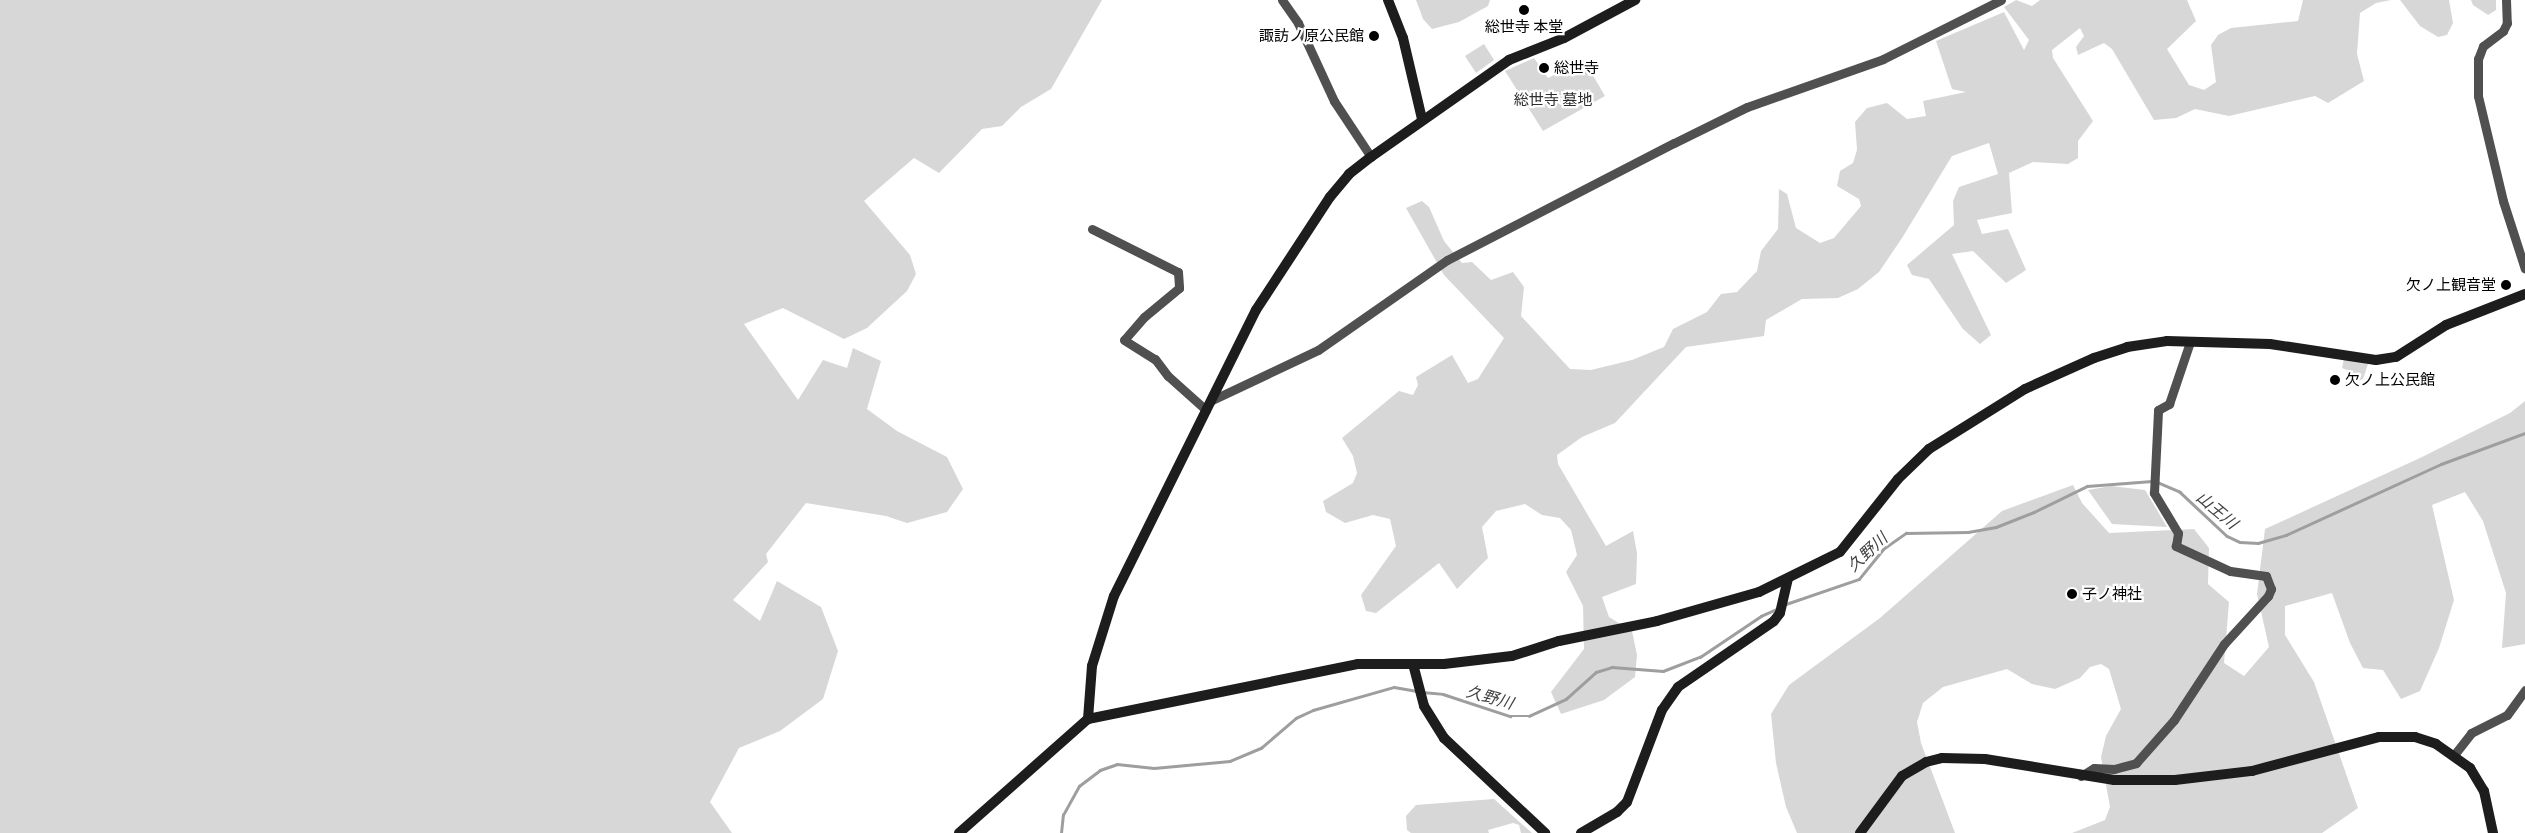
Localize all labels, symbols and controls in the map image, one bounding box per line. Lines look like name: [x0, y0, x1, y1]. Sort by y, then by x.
marker: 総世寺 本堂: [1518, 4, 1530, 16]
place label: 総世寺 本堂: [1485, 18, 1563, 36]
place label: 諏訪ノ原公民館: [1259, 27, 1364, 45]
marker: 諏訪ノ原公民館: [1368, 30, 1380, 42]
place label: 総世寺: [1554, 59, 1599, 77]
marker: 総世寺: [1538, 62, 1550, 74]
park label: 総世寺 墓地: [1514, 91, 1592, 109]
place label: 欠ノ上観音堂: [2406, 276, 2496, 294]
marker: 欠ノ上観音堂: [2500, 279, 2512, 291]
place label: 欠ノ上公民館: [2345, 371, 2435, 389]
marker: 欠ノ上公民館: [2329, 374, 2341, 386]
water label: 山王川: [2192, 487, 2242, 533]
water label: 久野川: [1843, 529, 1891, 575]
place label: 子ノ神社: [2082, 585, 2142, 603]
marker: 子ノ神社: [2066, 588, 2078, 600]
water label: 久野川: [1464, 681, 1516, 713]

